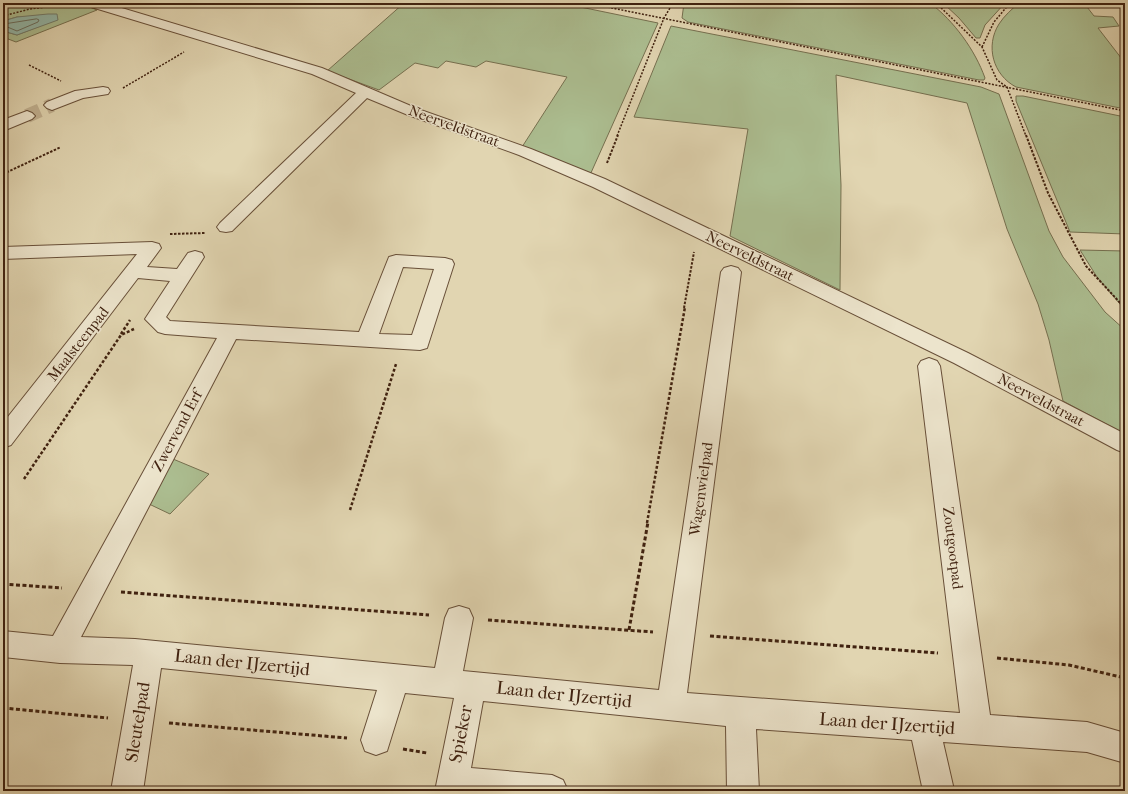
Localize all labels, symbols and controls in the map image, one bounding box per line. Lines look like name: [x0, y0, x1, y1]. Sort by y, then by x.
street label: Neerveldstraat: [406, 101, 503, 151]
street label: Neerveldstraat: [703, 227, 797, 285]
street label: Maalsteenpad: [43, 303, 113, 385]
street label: Neerveldstraat: [995, 370, 1088, 431]
street label: Zwervend Erf: [148, 385, 207, 475]
street label: Wagenwielpad: [685, 440, 717, 538]
street label: Zoutgootpad: [939, 506, 967, 591]
street label: Laan der IJzertijd: [173, 645, 311, 681]
street label: Laan der IJzertijd: [495, 677, 633, 713]
street label: Sleutelpad: [121, 680, 155, 764]
street label: Spieker: [445, 703, 477, 765]
street label: Laan der IJzertijd: [818, 709, 956, 739]

